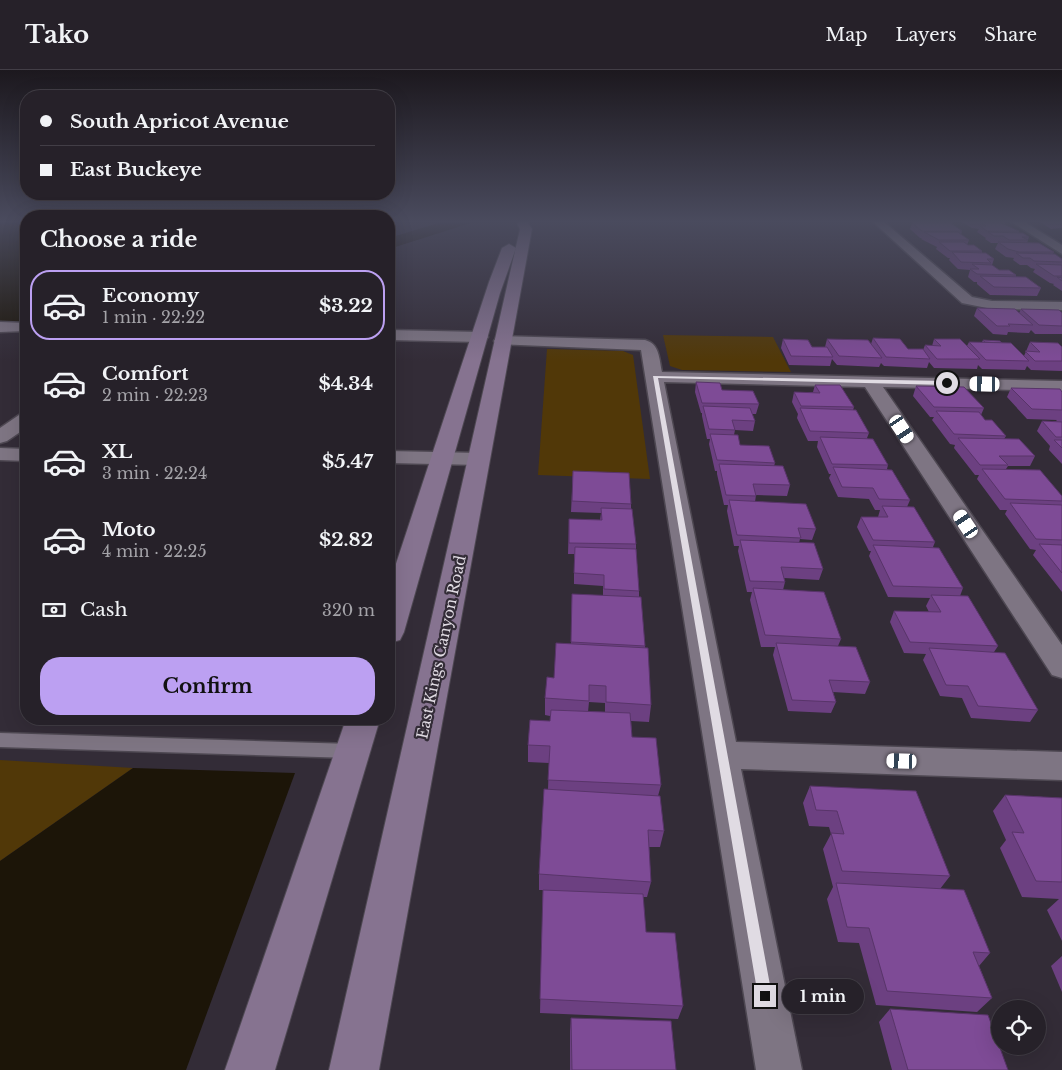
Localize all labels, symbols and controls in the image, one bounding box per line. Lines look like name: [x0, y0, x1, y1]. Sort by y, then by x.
text: Tako: [25, 20, 89, 49]
text: Map: [826, 24, 867, 46]
text: Layers: [895, 24, 956, 46]
text: Share: [984, 24, 1037, 46]
text: South Apricot Avenue: [70, 110, 289, 133]
text: East Buckeye: [70, 158, 202, 181]
text: Choose a ride: [40, 226, 197, 253]
icon: car: [42, 283, 87, 328]
text: Economy: [102, 284, 199, 307]
text: $3.22: [319, 294, 373, 317]
text: 1 min · 22:22: [102, 307, 205, 327]
icon: car: [42, 361, 87, 406]
text: Comfort: [102, 362, 189, 385]
text: $4.34: [318, 372, 373, 395]
route start: [936, 372, 958, 394]
car: [969, 376, 1000, 392]
text: 2 min · 22:23: [102, 385, 208, 405]
car: [887, 412, 916, 446]
icon: car: [42, 439, 87, 484]
text: XL: [102, 440, 132, 463]
text: $5.47: [322, 450, 373, 473]
text: 3 min · 22:24: [102, 463, 207, 483]
car: [951, 507, 980, 541]
icon: car: [42, 517, 87, 562]
text: Moto: [102, 518, 156, 541]
text: $2.82: [319, 528, 373, 551]
text: 4 min · 22:25: [102, 541, 207, 561]
street label: East Kings Canyon Road: [412, 553, 470, 741]
icon: cash: [40, 596, 68, 624]
text: Cash: [80, 598, 127, 621]
text: 320 m: [322, 600, 375, 620]
button: Confirm: [40, 657, 375, 715]
car: [886, 753, 917, 769]
callout: 1 min: [782, 978, 865, 1014]
route end: [754, 985, 776, 1007]
text: 1 min: [800, 986, 846, 1006]
map controls: [991, 1000, 1046, 1055]
button: locate: [991, 1000, 1046, 1055]

